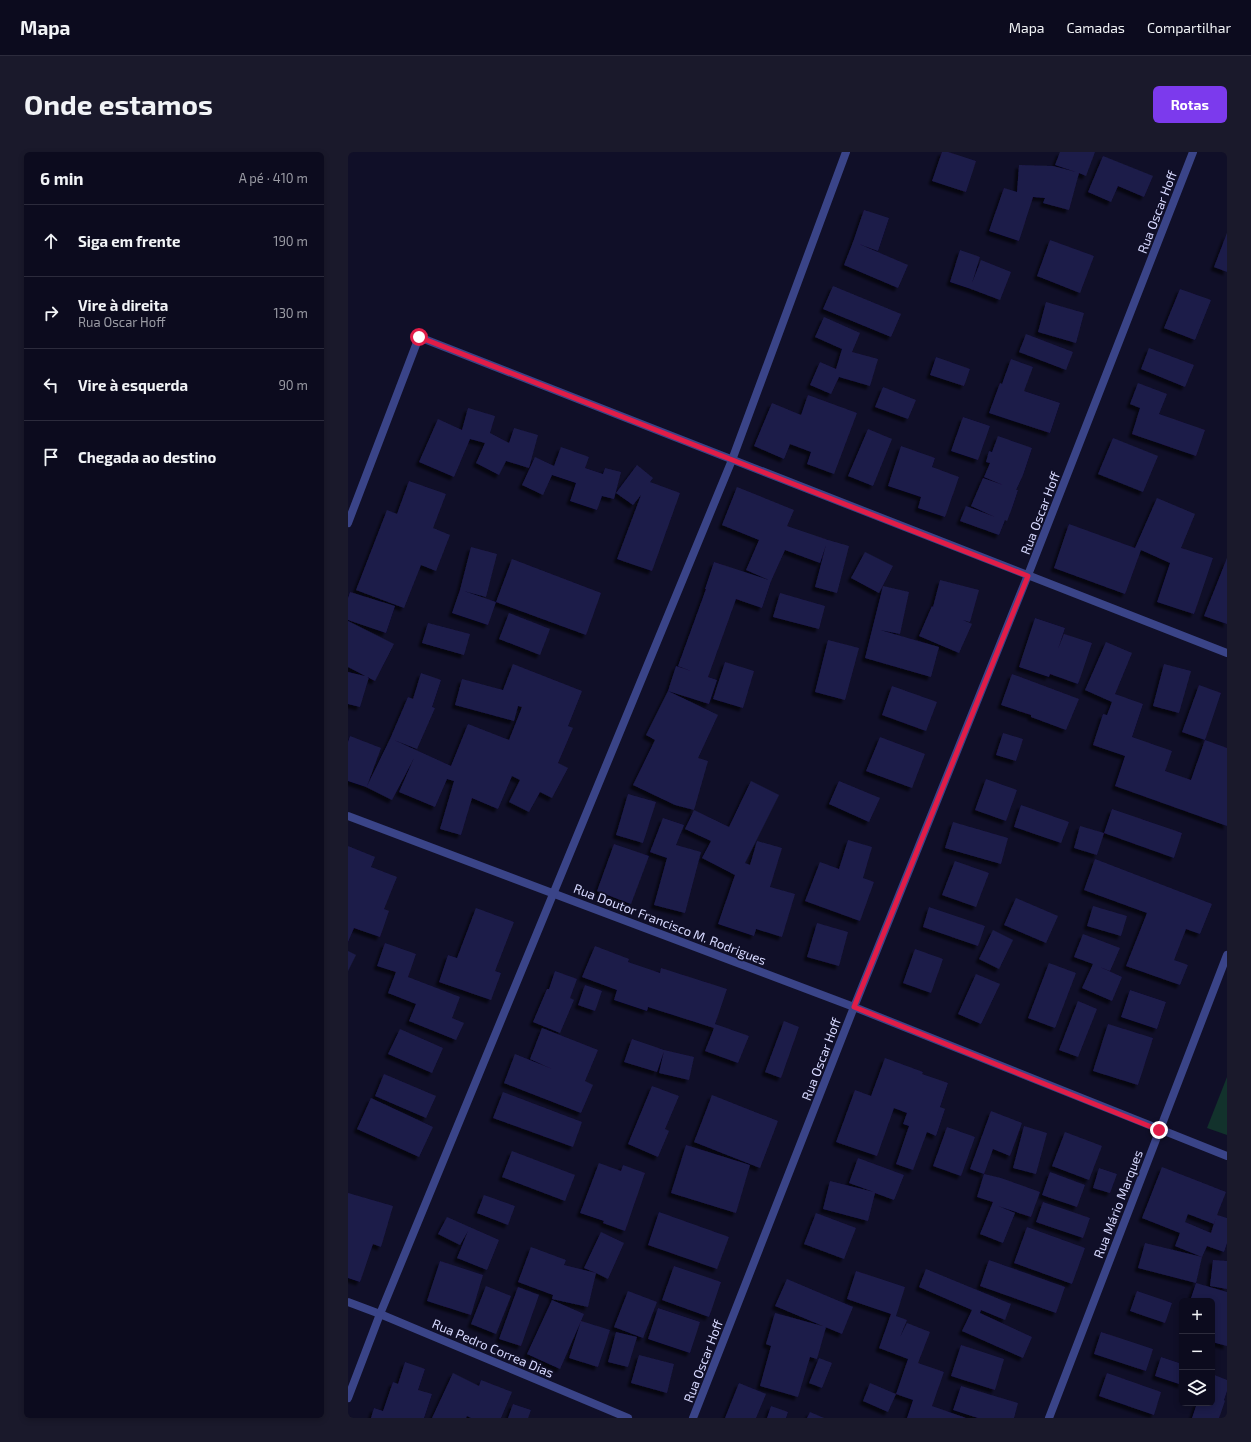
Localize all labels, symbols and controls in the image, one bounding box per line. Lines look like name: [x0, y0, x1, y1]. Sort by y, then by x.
text: Mapa: [20, 16, 70, 39]
text: Mapa: [1009, 19, 1045, 36]
text: Camadas: [1067, 19, 1125, 36]
text: Compartilhar: [1147, 19, 1231, 36]
button: Rotas: [1153, 86, 1227, 123]
text: Onde estamos: [24, 87, 213, 121]
text: 6 min: [40, 168, 84, 188]
street label: Rua Oscar Hoff: [1134, 168, 1180, 256]
text: A pé · 410 m: [239, 170, 308, 186]
icon: ahead: [40, 230, 62, 252]
text: Siga em frente: [78, 232, 180, 250]
text: 190 m: [273, 233, 308, 249]
text: Vire à direita: [78, 296, 168, 314]
icon: right: [40, 302, 62, 324]
text: 130 m: [273, 305, 308, 321]
text: Rua Oscar Hoff: [78, 314, 165, 330]
route start: [410, 328, 428, 346]
icon: left: [40, 374, 62, 396]
text: Vire à esquerda: [78, 376, 188, 394]
text: 90 m: [278, 377, 308, 393]
icon: arrive: [40, 446, 62, 468]
text: Chegada ao destino: [78, 448, 216, 466]
street label: Rua Oscar Hoff: [1017, 469, 1063, 557]
street label: Rua Doutor Francisco M. Rodrigues: [571, 880, 769, 968]
street label: Rua Oscar Hoff: [798, 1015, 844, 1103]
route end: [1150, 1121, 1168, 1139]
street label: Rua Mário Marques: [1090, 1148, 1146, 1260]
map controls: [1179, 1298, 1215, 1406]
button: +: [1179, 1298, 1215, 1334]
street label: Rua Pedro Correa Dias: [430, 1315, 556, 1381]
street label: Rua Oscar Hoff: [680, 1317, 726, 1405]
button: −: [1179, 1334, 1215, 1370]
button: layers: [1179, 1370, 1215, 1406]

